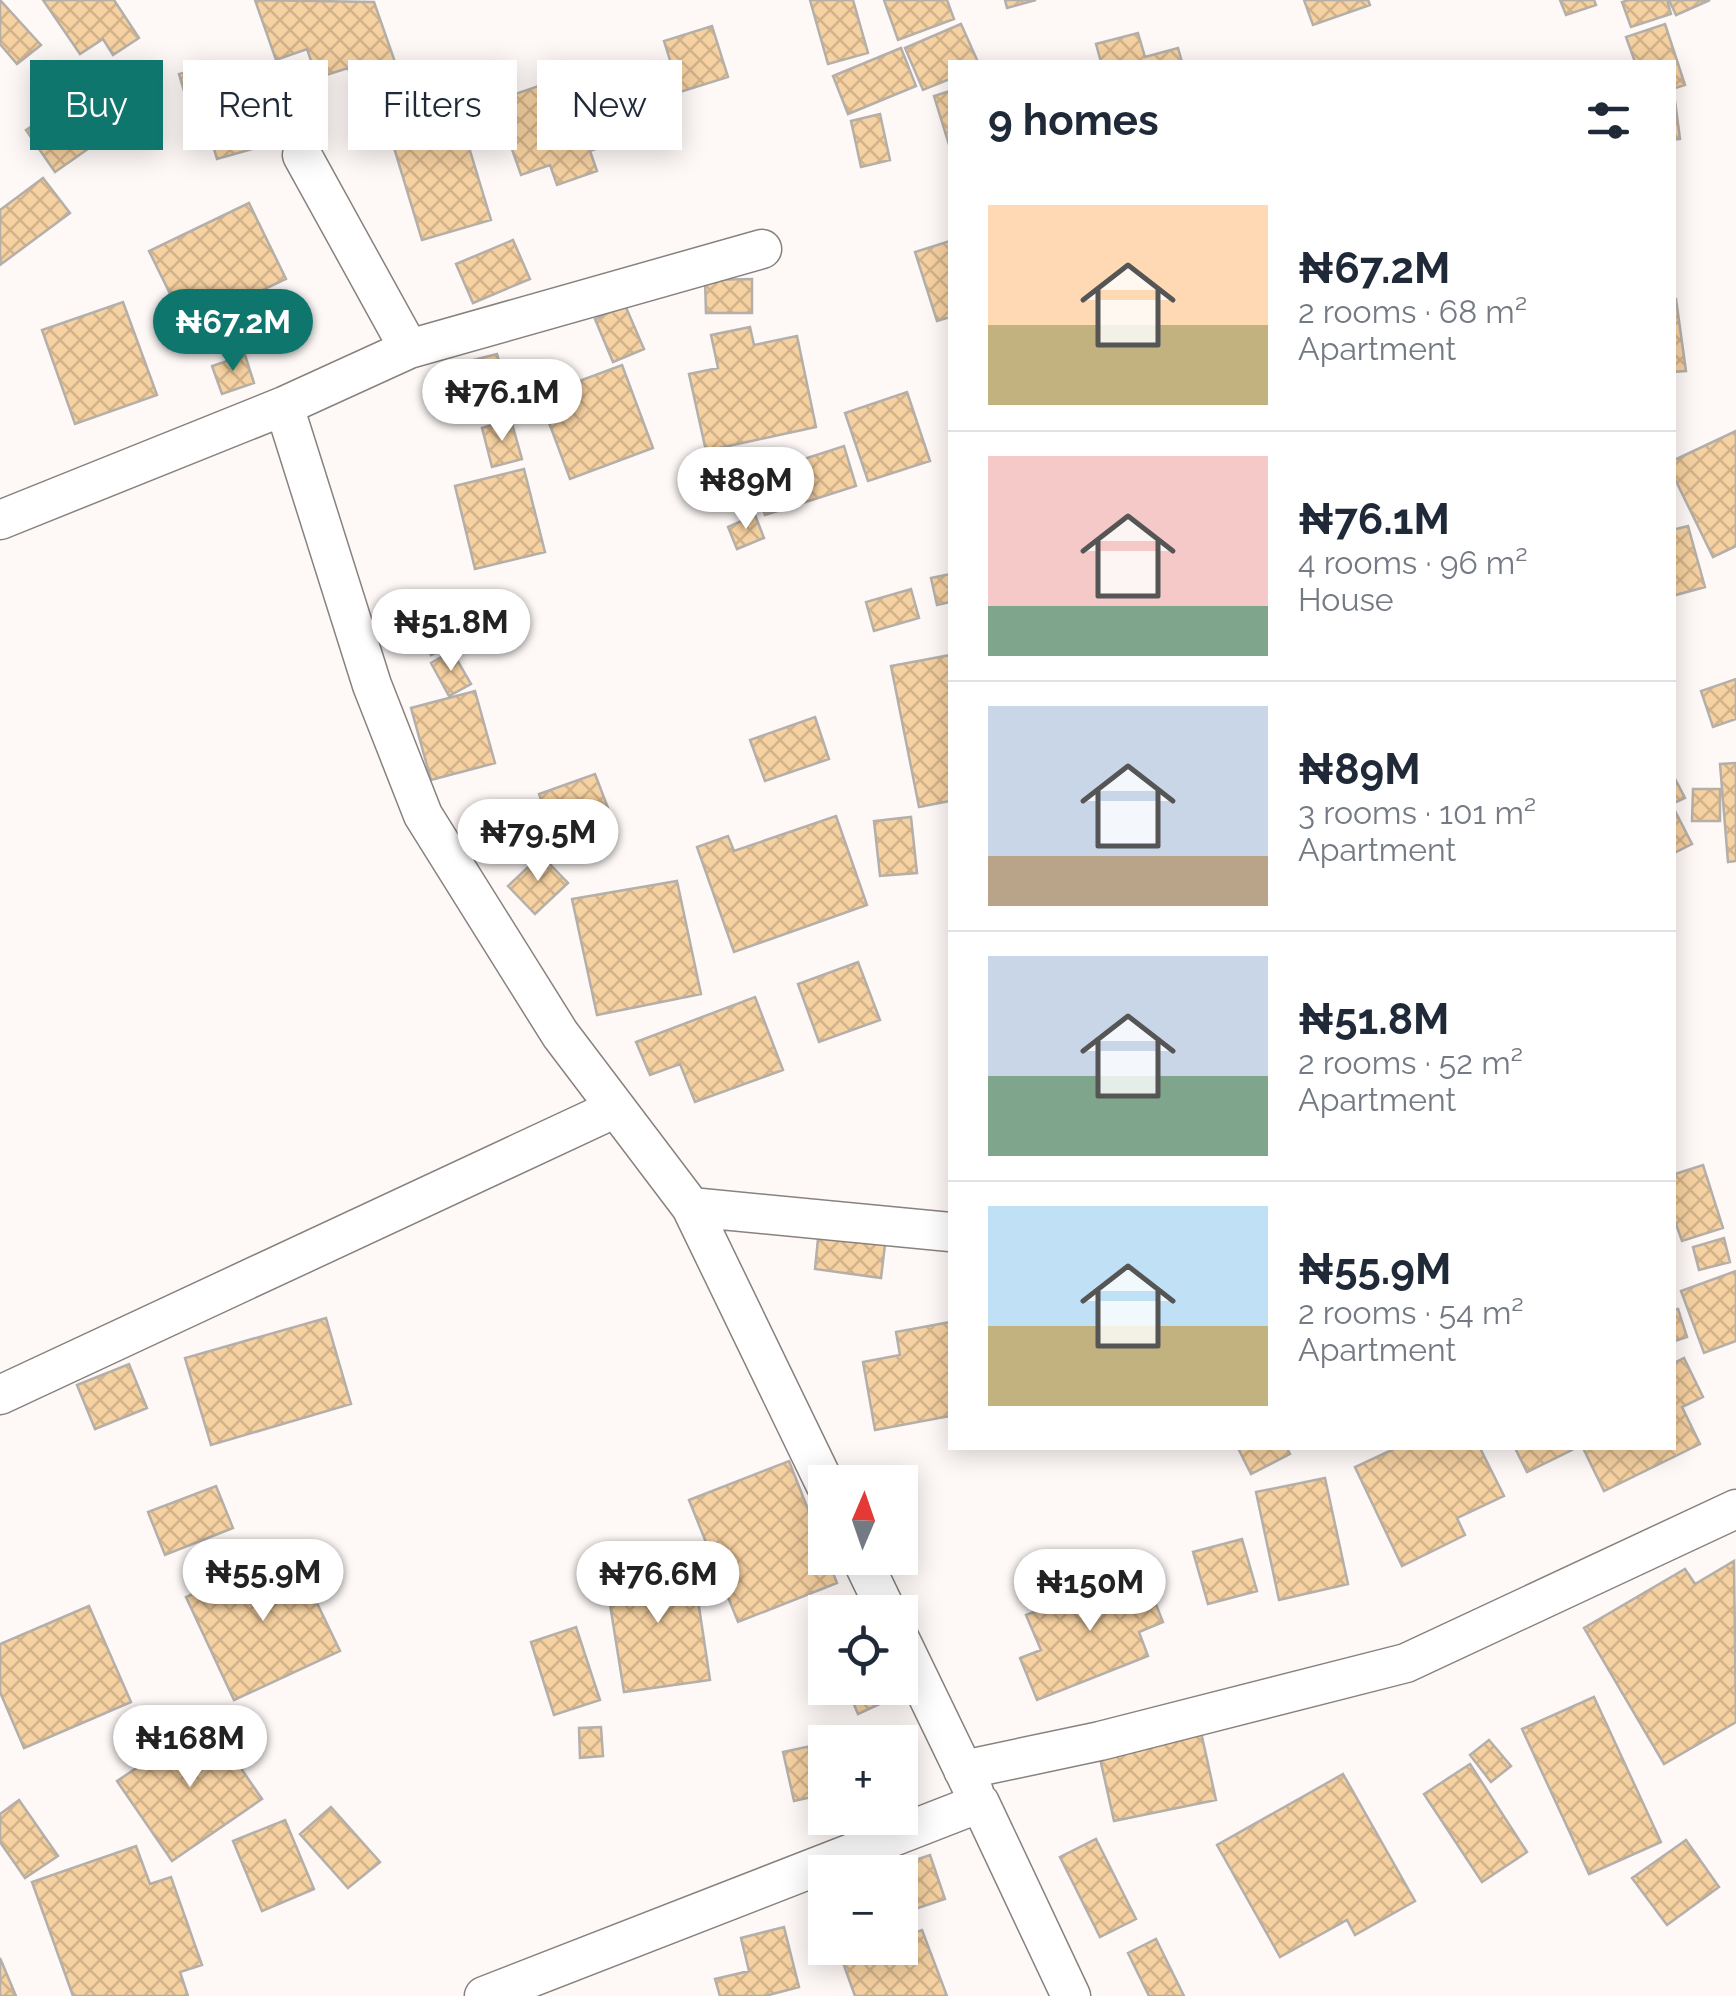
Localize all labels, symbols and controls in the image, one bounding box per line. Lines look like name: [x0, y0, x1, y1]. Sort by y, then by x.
chip: Buy: [30, 60, 163, 150]
chip: Rent: [183, 60, 328, 150]
chip: Filters: [348, 60, 517, 150]
chip: New: [537, 60, 682, 150]
icon: filters: [1581, 93, 1636, 148]
text: 9 homes: [988, 96, 1159, 145]
text: ₦67.2M: [1298, 244, 1450, 293]
icon: home: [1068, 245, 1188, 365]
pin: ₦67.2M: [152, 289, 314, 374]
text: 2 rooms · 68 m²: [1298, 293, 1527, 330]
text: ₦67.2M: [175, 303, 291, 340]
text: Apartment: [1298, 330, 1456, 367]
pin: ₦76.1M: [421, 359, 583, 444]
text: ₦76.1M: [444, 373, 560, 410]
pin: ₦89M: [687, 447, 805, 532]
text: ₦89M: [699, 461, 793, 498]
text: ₦76.1M: [1298, 495, 1450, 544]
icon: home: [1068, 496, 1188, 616]
text: 4 rooms · 96 m²: [1298, 544, 1528, 581]
text: House: [1298, 581, 1394, 618]
pin: ₦51.8M: [370, 589, 532, 674]
text: ₦51.8M: [393, 603, 509, 640]
text: ₦89M: [1298, 745, 1421, 794]
icon: home: [1068, 746, 1188, 866]
text: 3 rooms · 101 m²: [1298, 794, 1536, 831]
pin: ₦79.5M: [457, 799, 619, 884]
text: ₦79.5M: [480, 813, 596, 850]
text: Apartment: [1298, 831, 1456, 868]
text: ₦51.8M: [1298, 995, 1449, 1044]
icon: home: [1068, 996, 1188, 1116]
text: 2 rooms · 52 m²: [1298, 1044, 1523, 1081]
text: Apartment: [1298, 1081, 1456, 1118]
text: ₦55.9M: [1298, 1245, 1451, 1294]
icon: home: [1068, 1246, 1188, 1366]
text: 2 rooms · 54 m²: [1298, 1294, 1524, 1331]
text: Apartment: [1298, 1331, 1456, 1368]
north arrow: [808, 1465, 918, 1575]
map controls: [808, 1465, 918, 1965]
pin: ₦55.9M: [182, 1539, 344, 1624]
pin: ₦76.6M: [577, 1541, 739, 1626]
pin: ₦150M: [1020, 1549, 1160, 1634]
text: ₦55.9M: [205, 1553, 321, 1590]
text: ₦76.6M: [598, 1555, 718, 1592]
text: ₦150M: [1036, 1563, 1144, 1600]
button: locate: [808, 1595, 918, 1705]
pin: ₦168M: [120, 1705, 260, 1790]
text: ₦168M: [135, 1719, 245, 1756]
button: +: [808, 1725, 918, 1835]
button: −: [808, 1855, 918, 1965]

